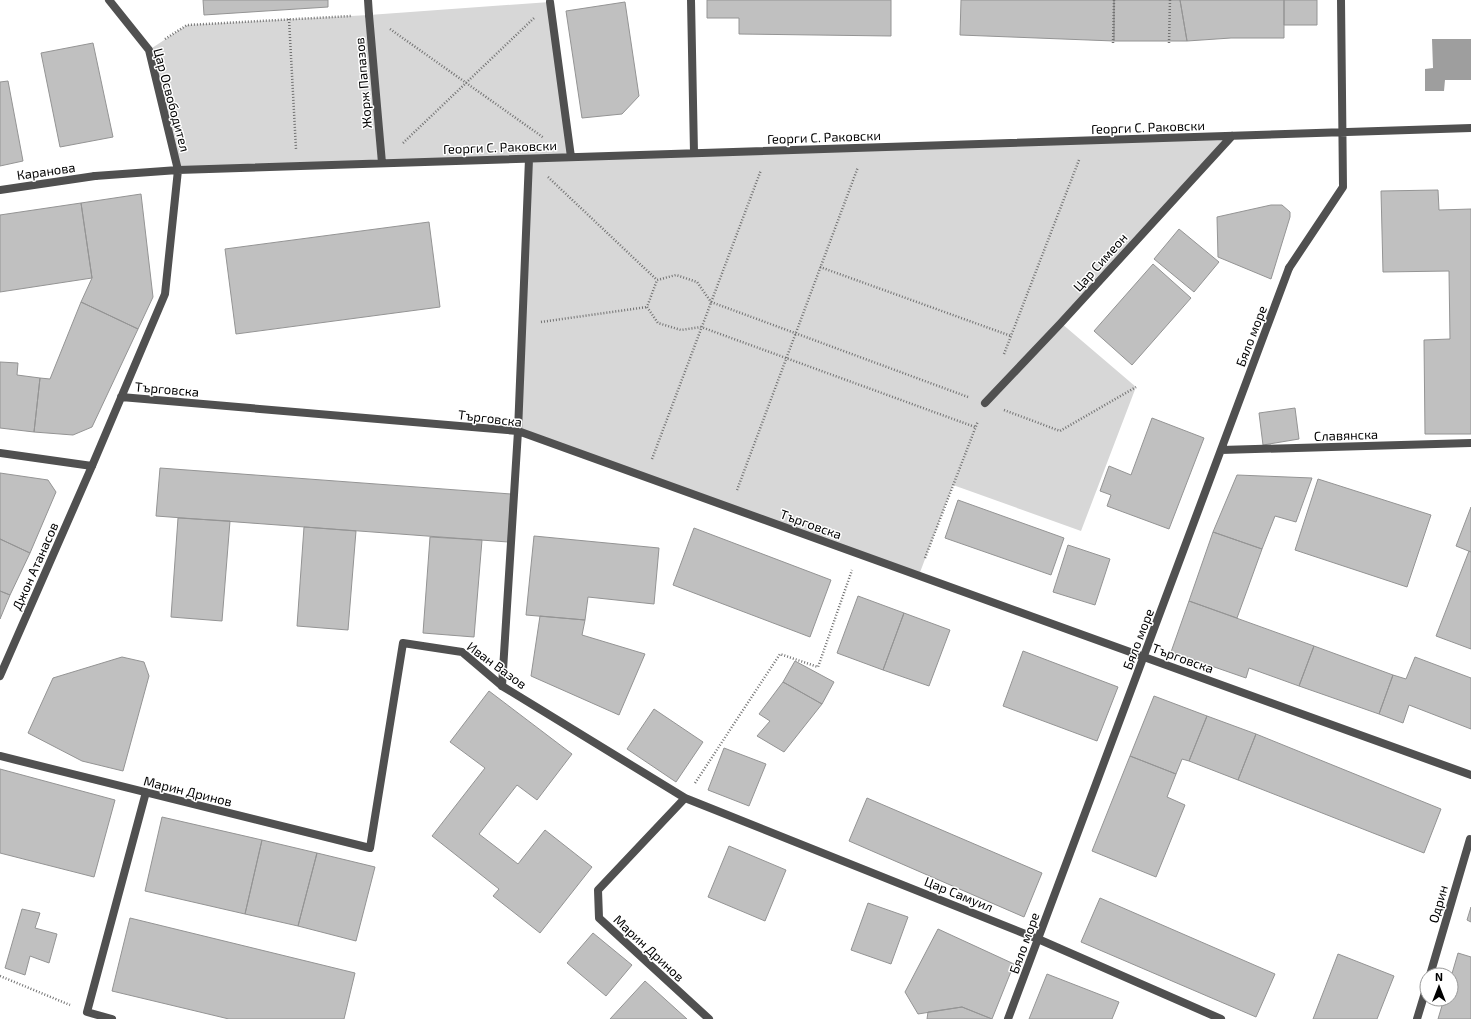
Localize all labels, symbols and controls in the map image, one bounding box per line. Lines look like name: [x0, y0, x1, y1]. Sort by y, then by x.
street label: Жорж Папазов: [351, 37, 375, 129]
street label: Цар Освободител: [150, 46, 194, 154]
street label: Георги С. Раковски: [1091, 117, 1205, 137]
street label: Георги С. Раковски: [767, 127, 881, 147]
street label: Георги С. Раковски: [443, 137, 557, 157]
street label: Каранова: [16, 159, 76, 183]
street label: Цар Симеон: [1070, 229, 1130, 295]
street label: Бяло море: [1232, 303, 1270, 369]
street label: Търговска: [134, 378, 200, 400]
street label: Търговска: [457, 406, 523, 430]
street label: Славянска: [1314, 426, 1378, 444]
street label: Търговска: [778, 505, 844, 543]
street label: Джон Атанасов: [8, 520, 62, 612]
street label: Бяло море: [1119, 606, 1157, 672]
street label: Иван Вазов: [464, 638, 530, 692]
street label: Търговска: [1150, 639, 1216, 677]
street label: Марин Дринов: [142, 772, 234, 810]
street label: Цар Самуил: [922, 873, 996, 915]
street label: Одрин: [1425, 883, 1451, 925]
street label: Бяло море: [1006, 910, 1042, 976]
street label: Марин Дринов: [610, 911, 688, 985]
north arrow: [1419, 967, 1459, 1007]
text: N: [1435, 970, 1443, 983]

